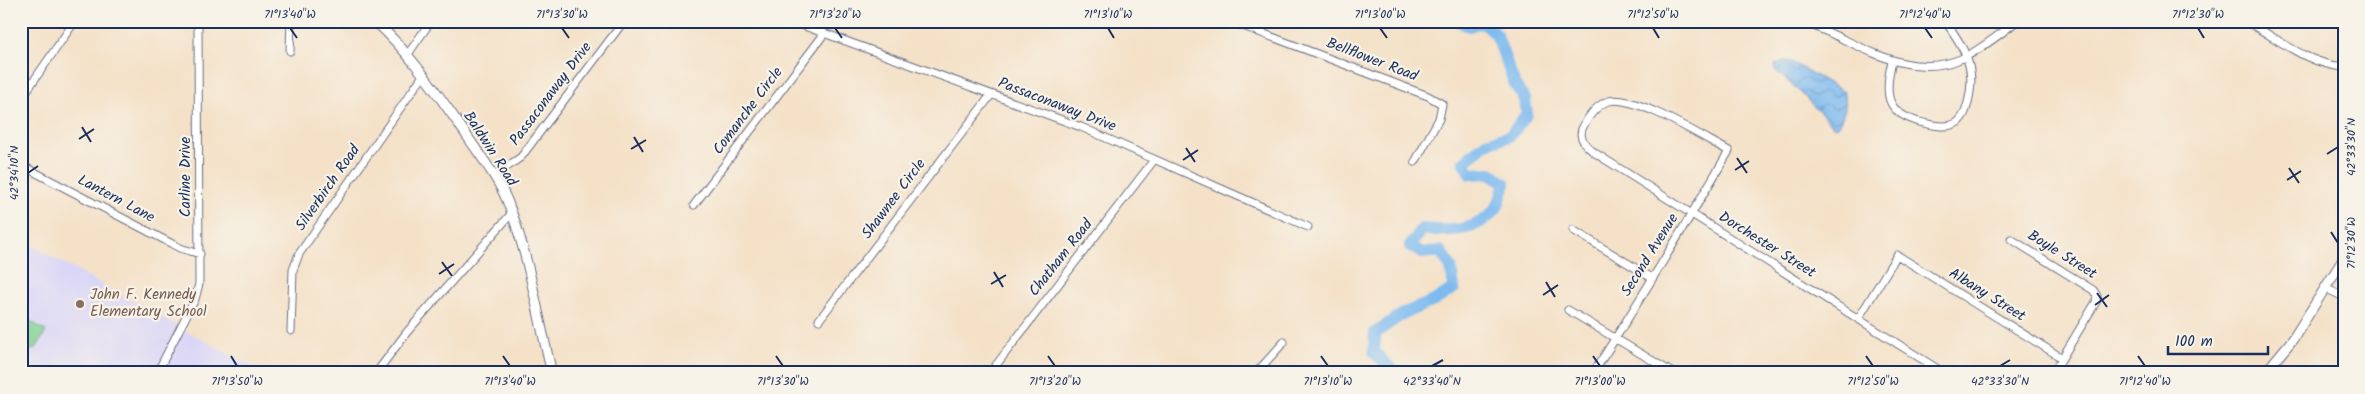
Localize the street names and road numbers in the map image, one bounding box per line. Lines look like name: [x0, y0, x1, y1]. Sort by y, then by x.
street label: Bellflower Road: [1323, 32, 1422, 89]
street label: Passaconaway Drive: [504, 37, 598, 151]
street label: Comanche Circle: [707, 62, 789, 160]
street label: Passaconaway Drive: [994, 71, 1120, 139]
street label: Baldwin Road: [457, 107, 524, 192]
street label: Carline Drive: [174, 137, 198, 217]
street label: Silverbirch Road: [289, 140, 367, 236]
street label: Shawnee Circle: [856, 154, 932, 244]
street label: Lantern Lane: [73, 169, 159, 230]
street label: Dorchester Street: [1714, 205, 1821, 285]
street label: Second Avenue: [1615, 209, 1685, 301]
street label: Chatham Road: [1023, 214, 1099, 302]
street label: Boyle Street: [2023, 224, 2102, 286]
street label: Albany Street: [1944, 262, 2030, 328]

